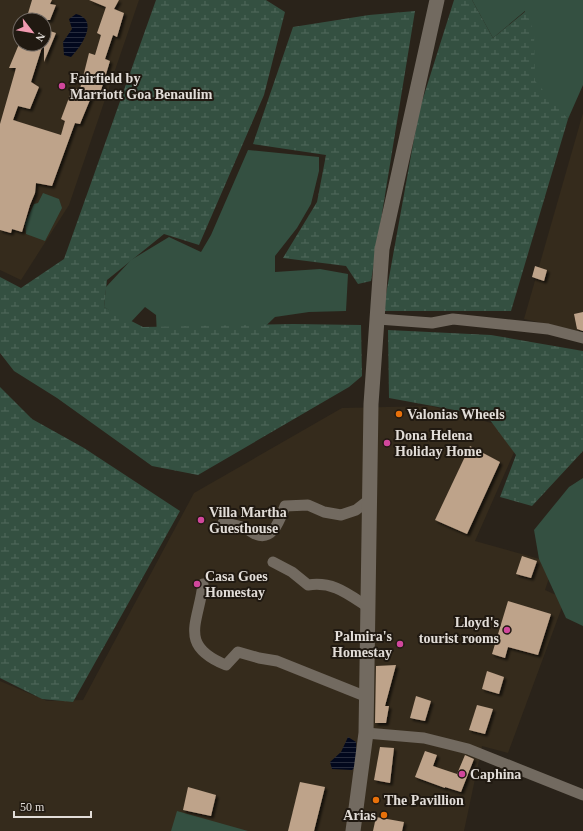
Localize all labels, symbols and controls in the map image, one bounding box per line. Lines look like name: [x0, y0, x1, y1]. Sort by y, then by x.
north arrow: [12, 12, 52, 52]
text: N: [33, 31, 48, 44]
place label: Fairfield by Marriott Goa Benaulim: [70, 71, 213, 102]
marker: Fairfield by Marriott Goa Benaulim: [57, 81, 67, 91]
place label: Valonias Wheels: [407, 407, 505, 422]
marker: Valonias Wheels: [394, 409, 404, 419]
place label: Dona Helena Holiday Home: [395, 428, 482, 459]
marker: Dona Helena Holiday Home: [382, 438, 392, 448]
place label: Villa Martha Guesthouse: [209, 505, 287, 536]
marker: Villa Martha Guesthouse: [196, 515, 206, 525]
place label: Casa Goes Homestay: [205, 569, 268, 600]
marker: Casa Goes Homestay: [192, 579, 202, 589]
place label: Lloyd's tourist rooms: [419, 615, 500, 646]
marker: Lloyd's tourist rooms: [502, 625, 512, 635]
place label: Palmira's Homestay: [332, 629, 393, 660]
marker: Palmira's Homestay: [395, 639, 405, 649]
place label: Caphina: [470, 767, 521, 782]
marker: Caphina: [457, 769, 467, 779]
scale bar: [14, 793, 91, 819]
place label: The Pavillion: [384, 793, 464, 808]
marker: The Pavillion: [371, 795, 381, 805]
text: 50 m: [20, 800, 45, 814]
place label: Arias: [343, 808, 377, 823]
marker: Arias: [379, 810, 389, 820]

